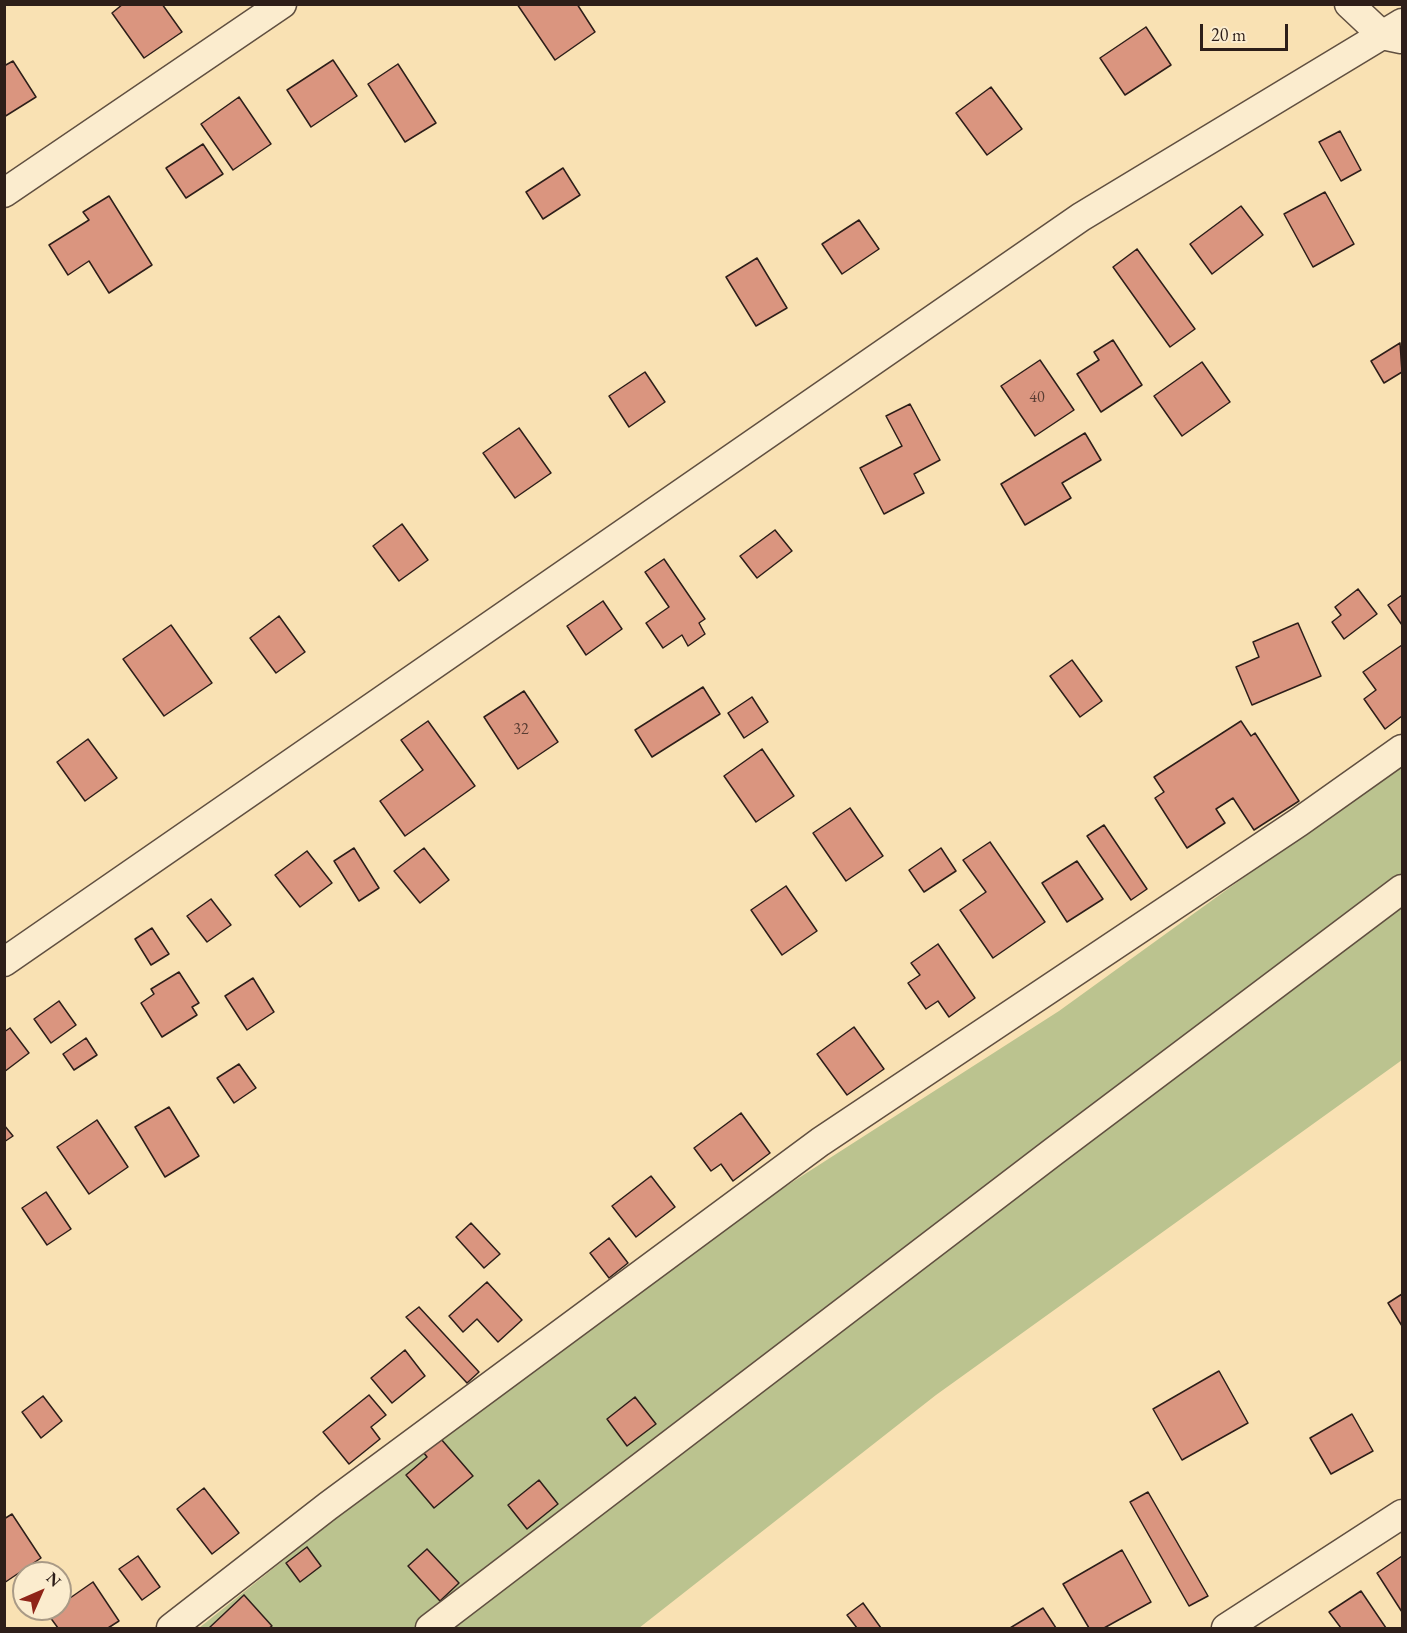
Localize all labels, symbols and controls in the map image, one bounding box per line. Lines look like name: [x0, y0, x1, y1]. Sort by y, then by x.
scale bar: [1203, 12, 1292, 50]
text: 20 m: [1211, 23, 1246, 46]
house number: 40: [1029, 388, 1045, 408]
house number: 32: [513, 720, 529, 740]
north arrow: [12, 1561, 72, 1621]
text: N: [42, 1567, 66, 1591]

